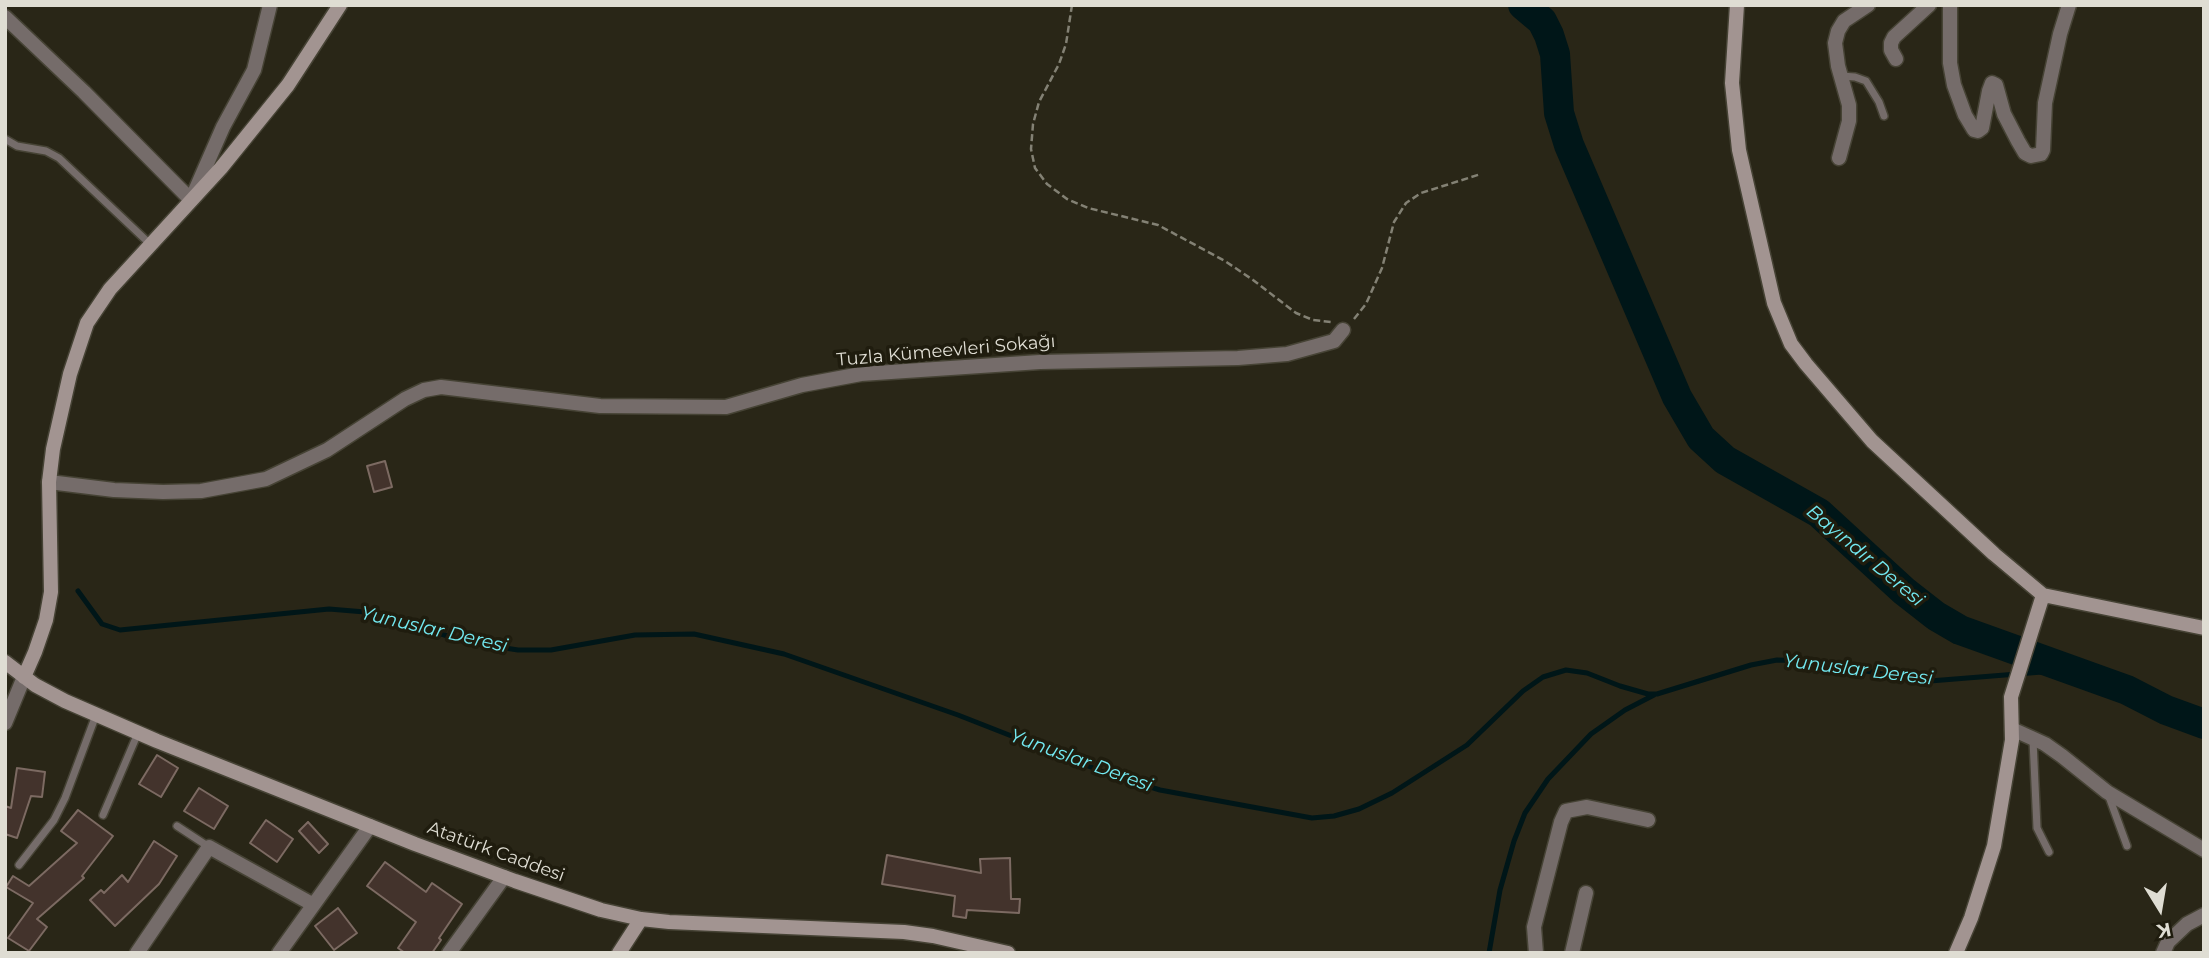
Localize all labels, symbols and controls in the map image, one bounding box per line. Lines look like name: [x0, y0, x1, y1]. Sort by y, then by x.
street label: Tuzla Kümeevleri Sokağı: [836, 331, 1056, 371]
water label: Bayındır Deresi: [1802, 500, 1928, 612]
water label: Yunuslar Deresi: [358, 602, 510, 658]
water label: Yunuslar Deresi: [1782, 650, 1934, 690]
water label: Yunuslar Deresi: [1006, 725, 1156, 797]
street label: Atatürk Caddesi: [424, 817, 568, 887]
north arrow: [2125, 874, 2195, 944]
text: K: [2155, 917, 2173, 943]

